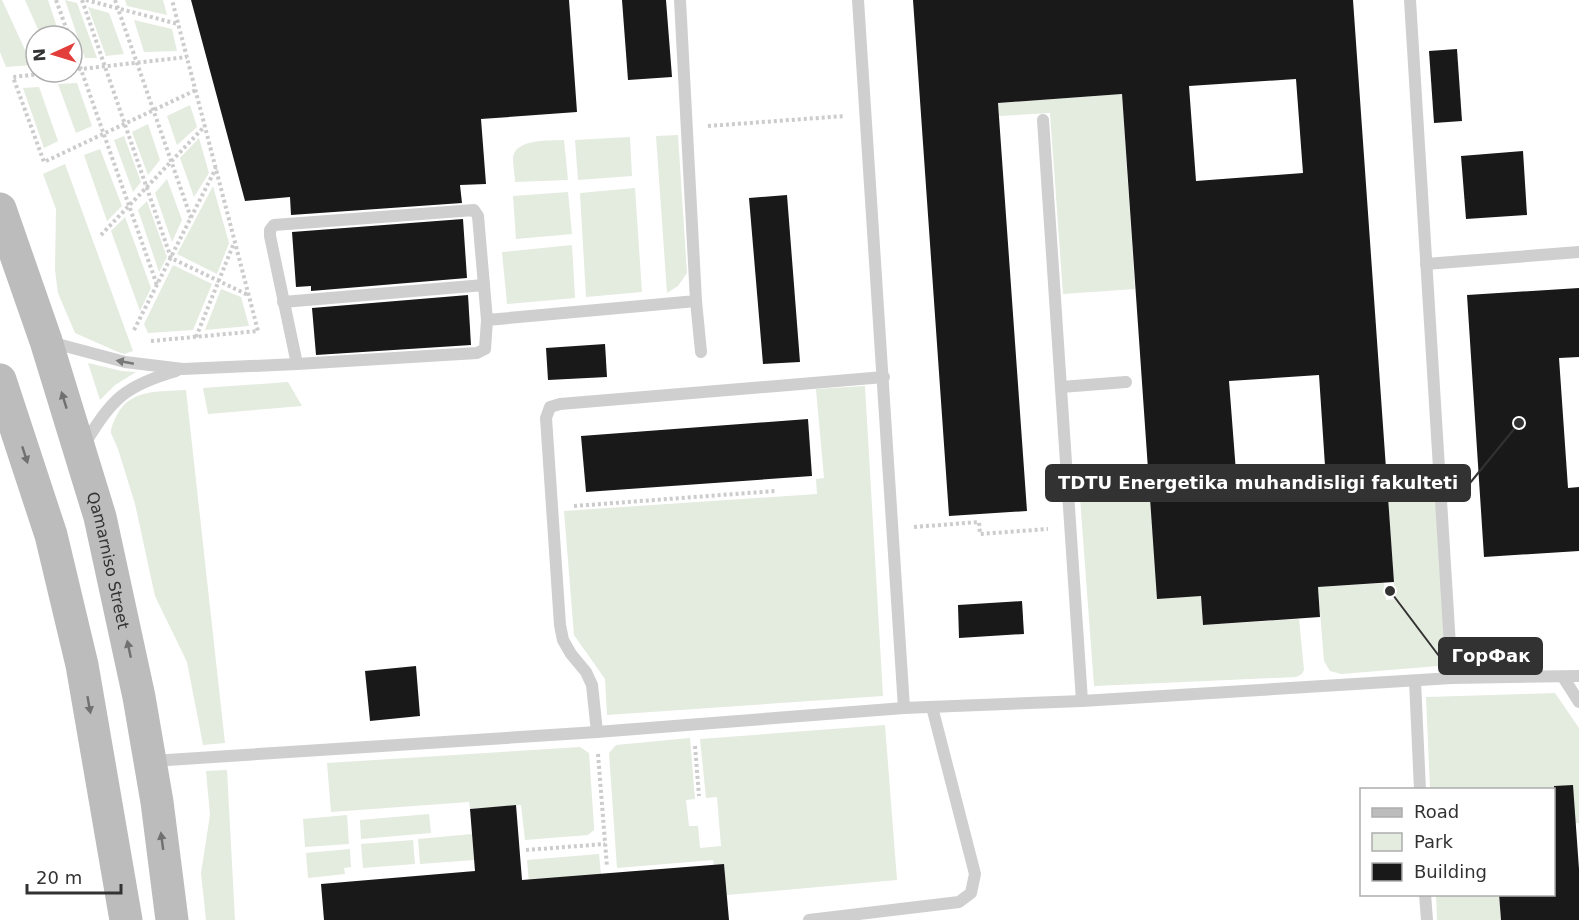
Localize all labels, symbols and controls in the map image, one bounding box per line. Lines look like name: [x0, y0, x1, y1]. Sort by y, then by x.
north arrow: [24, 24, 84, 84]
text: N: [30, 48, 49, 62]
one-way arrow: [116, 357, 135, 366]
one-way arrow: [59, 391, 68, 409]
one-way arrow: [21, 446, 30, 464]
callout: TDTU Energetika muhandisligi fakulteti: [1046, 465, 1470, 501]
text: TDTU Energetika muhandisligi fakulteti: [1058, 472, 1458, 493]
street label: Qamarniso Street: [83, 489, 134, 631]
callout: ГорФак: [1439, 638, 1542, 674]
one-way arrow: [123, 640, 133, 658]
text: ГорФак: [1452, 645, 1530, 666]
one-way arrow: [85, 696, 94, 715]
legend: [1360, 788, 1555, 896]
text: Road: [1414, 801, 1459, 822]
text: Park: [1414, 831, 1453, 852]
one-way arrow: [158, 832, 167, 851]
scale bar: [27, 857, 122, 895]
text: Building: [1414, 861, 1487, 882]
text: 20 m: [36, 867, 82, 888]

